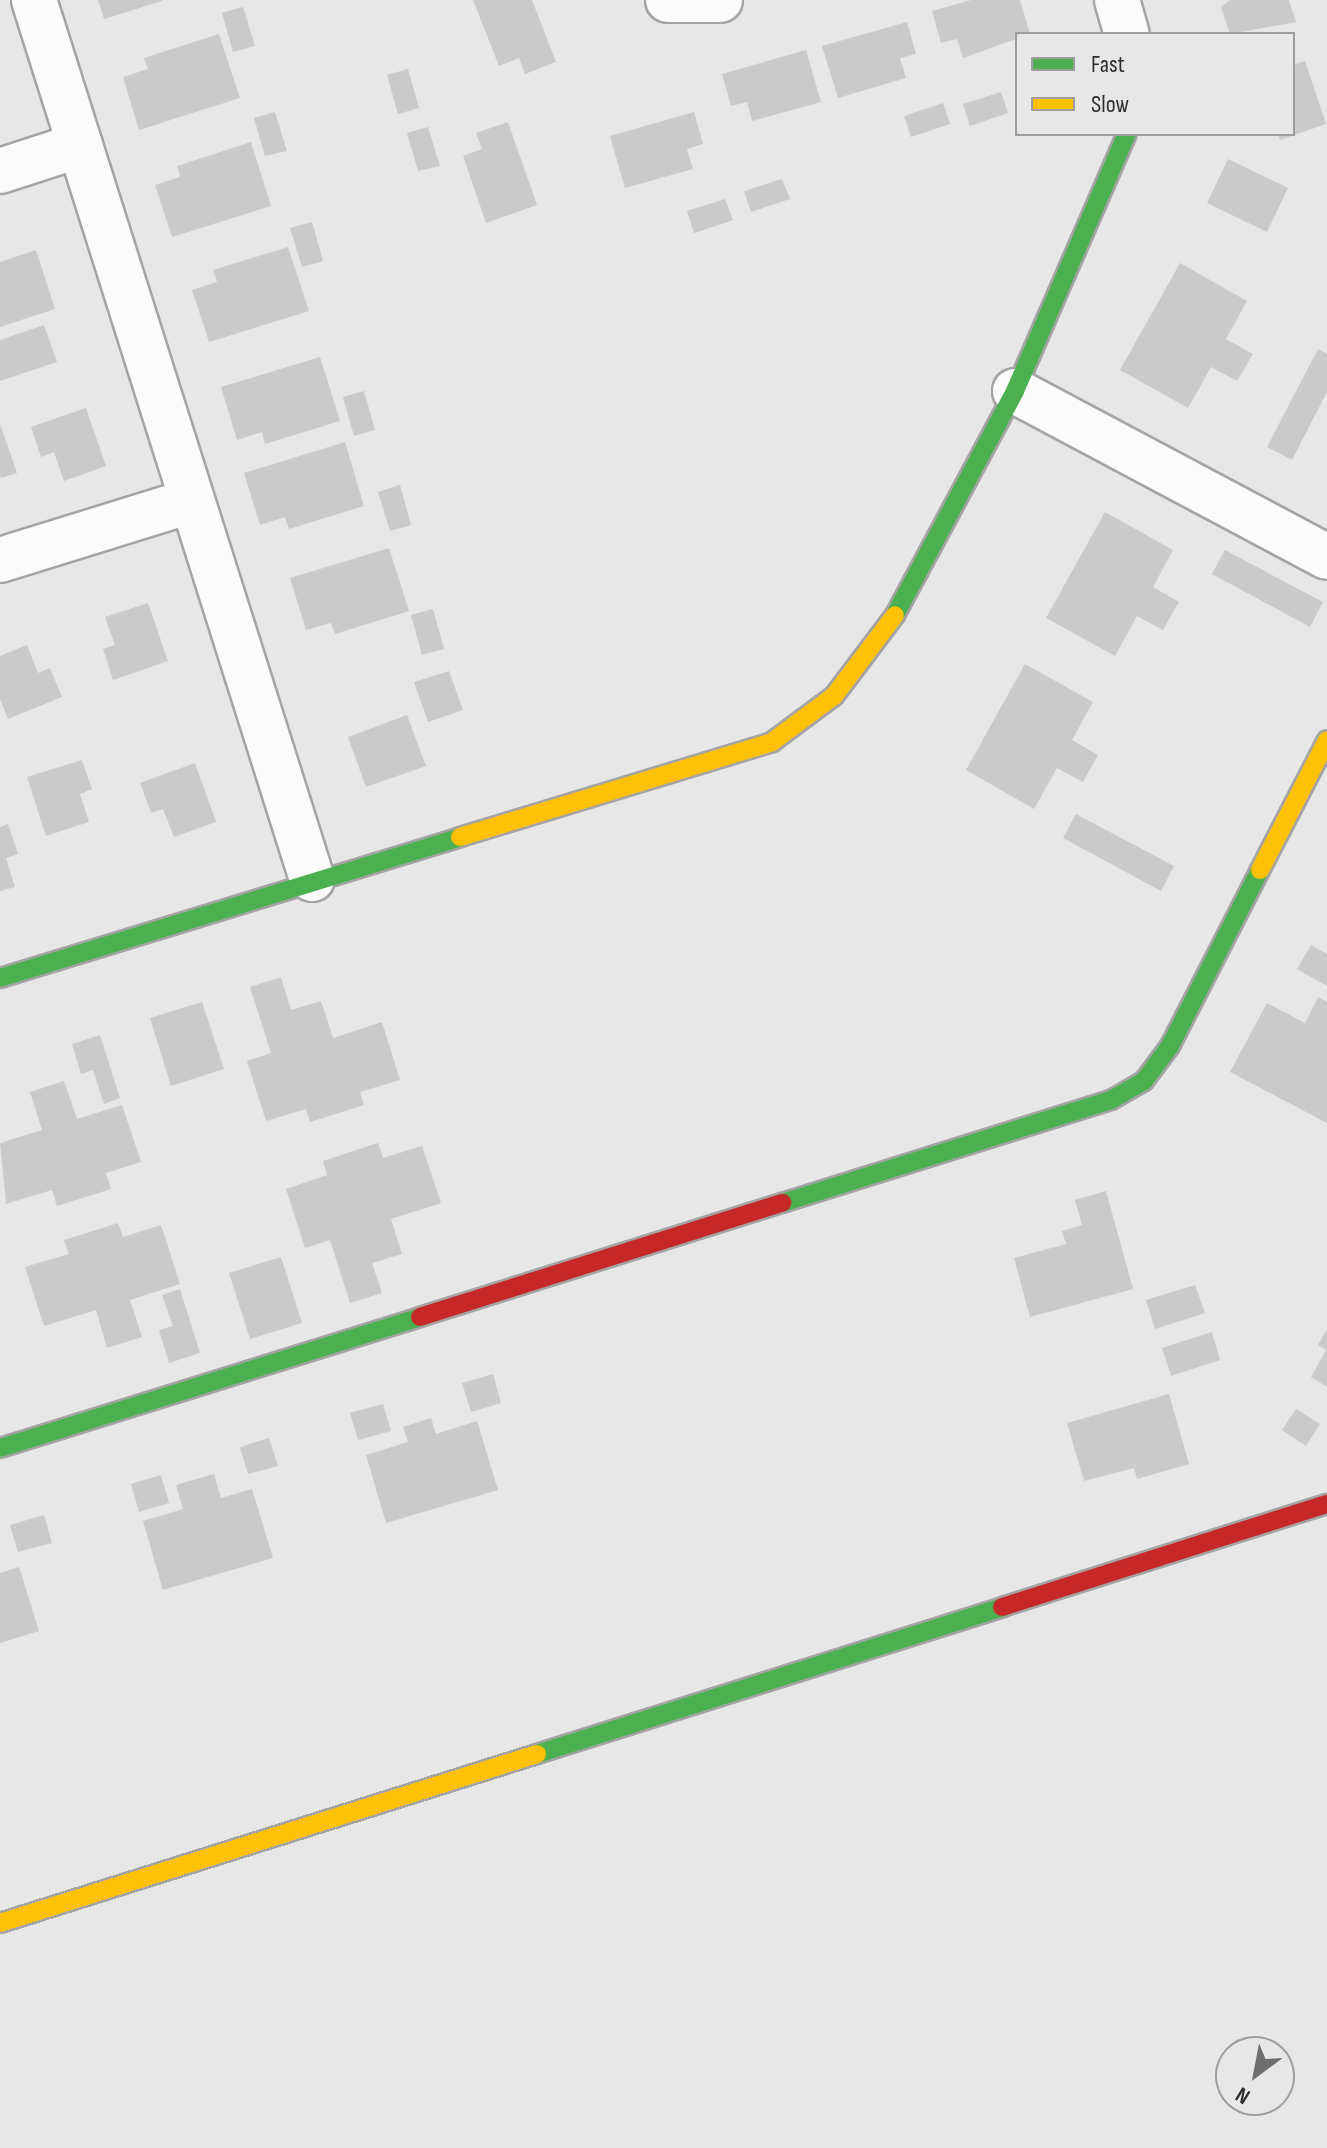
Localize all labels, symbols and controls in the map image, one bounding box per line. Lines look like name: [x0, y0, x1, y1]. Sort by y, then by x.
legend: [1015, 32, 1295, 136]
text: Fast: [1091, 50, 1125, 79]
text: Slow: [1091, 90, 1129, 119]
north arrow: [1215, 2036, 1295, 2116]
text: N: [1231, 2081, 1255, 2110]

